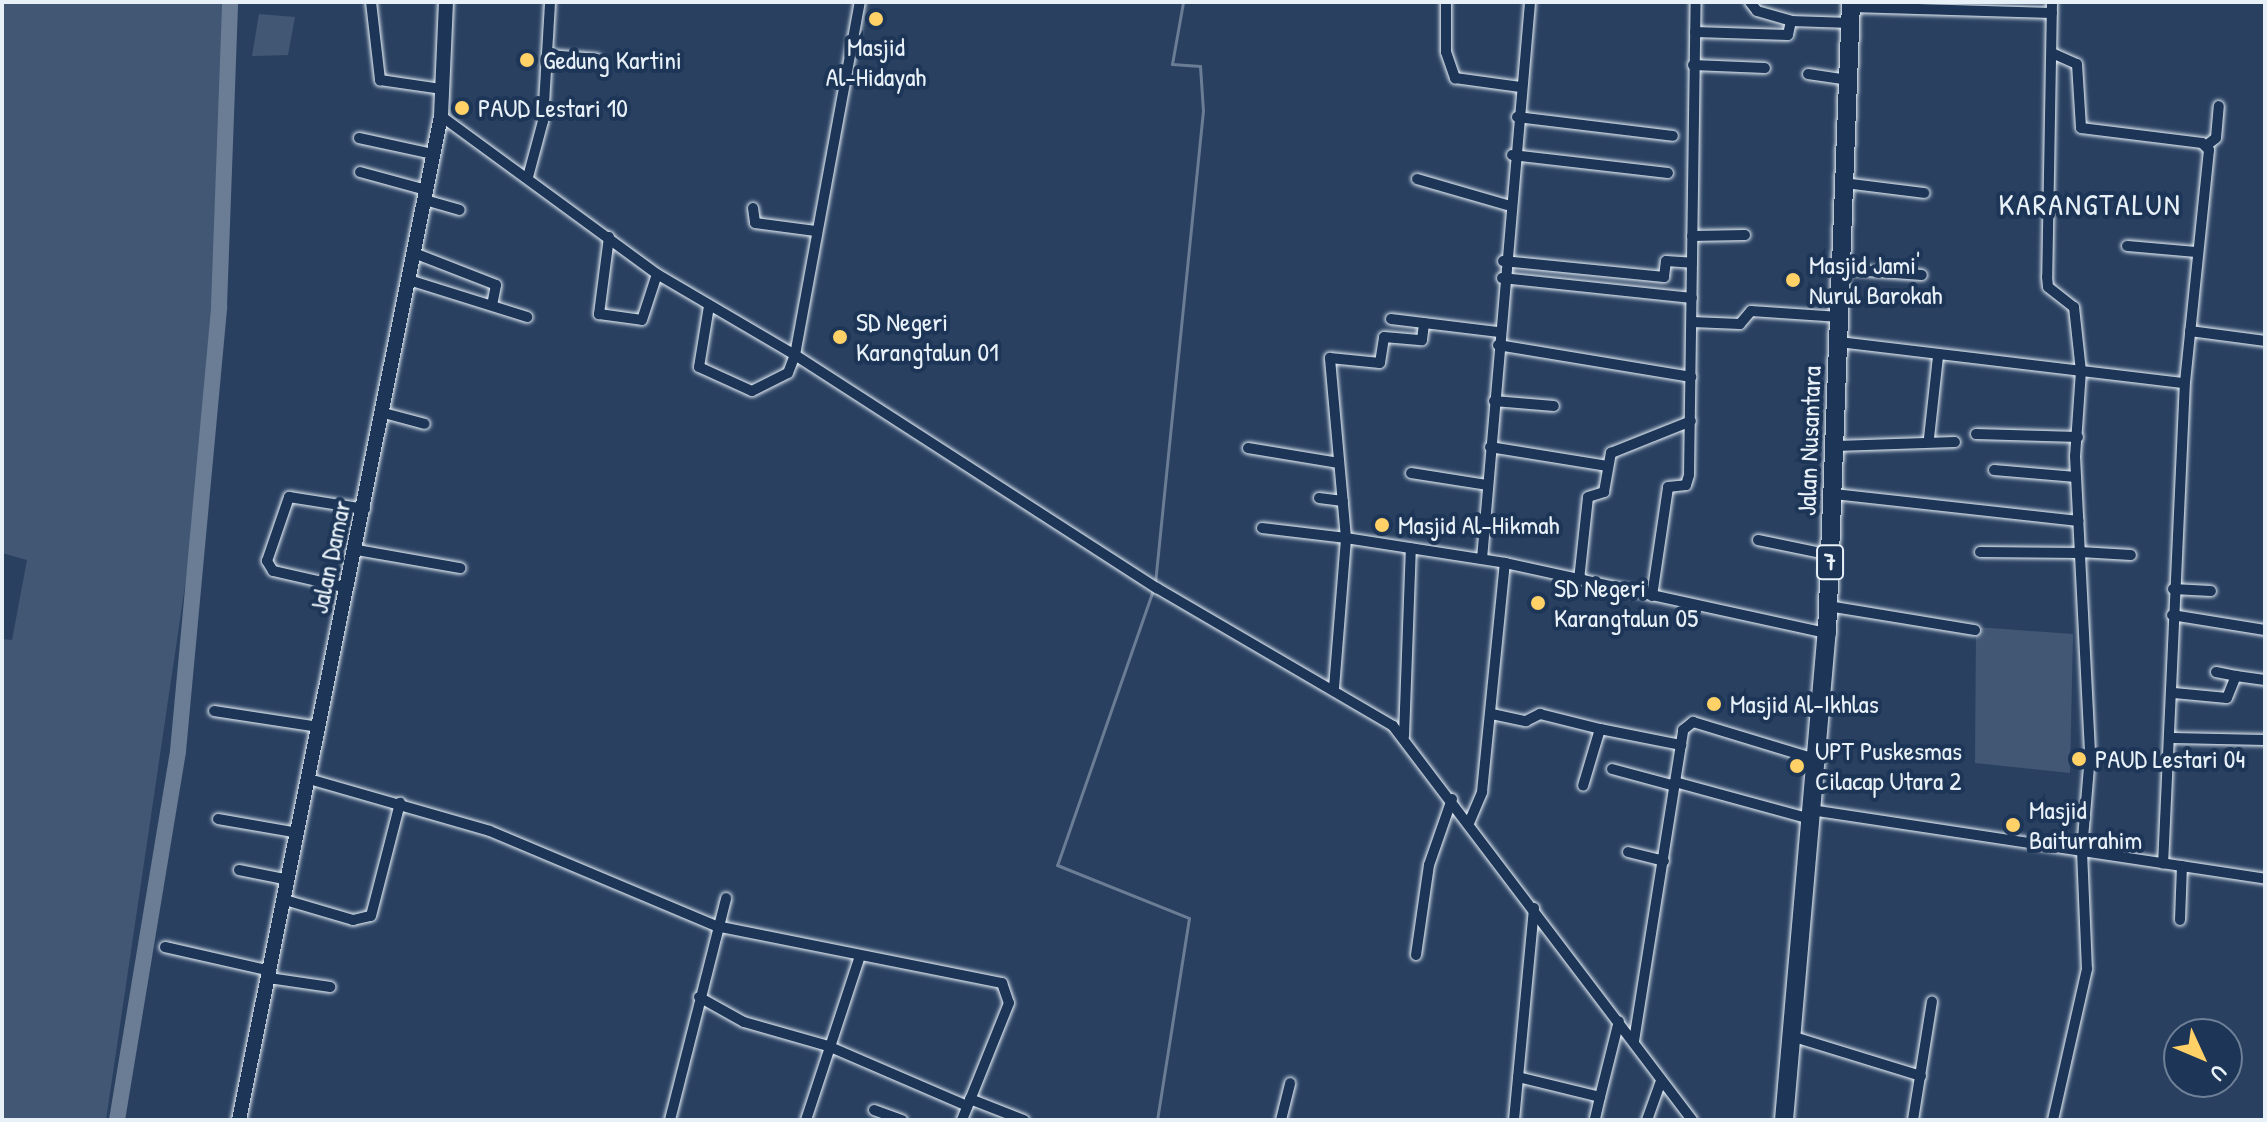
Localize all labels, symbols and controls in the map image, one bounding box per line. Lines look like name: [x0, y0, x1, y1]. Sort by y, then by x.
marker: Masjid Al-Hidayah: [867, 10, 885, 28]
place label: Masjid Al-Hidayah: [826, 31, 926, 92]
place label: Gedung Kartini: [543, 44, 682, 76]
marker: Gedung Kartini: [518, 51, 536, 69]
place label: PAUD Lestari 10: [478, 92, 628, 124]
marker: PAUD Lestari 10: [453, 99, 471, 117]
district label: KARANGTALUN: [1998, 186, 2182, 222]
place label: Masjid Jami' Nurul Barokah: [1809, 249, 1942, 310]
marker: Masjid Jami' Nurul Barokah: [1784, 271, 1802, 289]
place label: SD Negeri Karangtalun 01: [856, 306, 999, 368]
marker: SD Negeri Karangtalun 01: [831, 328, 849, 346]
street label: Jalan Nusantara: [1791, 365, 1827, 517]
street label: Jalan Damar: [303, 497, 357, 617]
place label: Masjid Al-Hikmah: [1398, 509, 1559, 541]
marker: Masjid Al-Hikmah: [1373, 516, 1391, 534]
road number: 7: [1816, 542, 1844, 582]
place label: SD Negeri Karangtalun 05: [1554, 572, 1698, 634]
marker: SD Negeri Karangtalun 05: [1529, 594, 1547, 612]
place label: Masjid Al-Ikhlas: [1730, 688, 1879, 720]
marker: Masjid Al-Ikhlas: [1705, 695, 1723, 713]
place label: UPT Puskesmas Cilacap Utara 2: [1815, 735, 1962, 796]
place label: PAUD Lestari 04: [2095, 743, 2245, 775]
marker: PAUD Lestari 04: [2070, 750, 2088, 768]
marker: UPT Puskesmas Cilacap Utara 2: [1786, 755, 1808, 777]
place label: Masjid Baiturrahim: [2029, 794, 2142, 856]
marker: Masjid Baiturrahim: [2004, 816, 2022, 834]
north arrow: [2163, 1018, 2243, 1098]
text: U: [2204, 1059, 2234, 1088]

